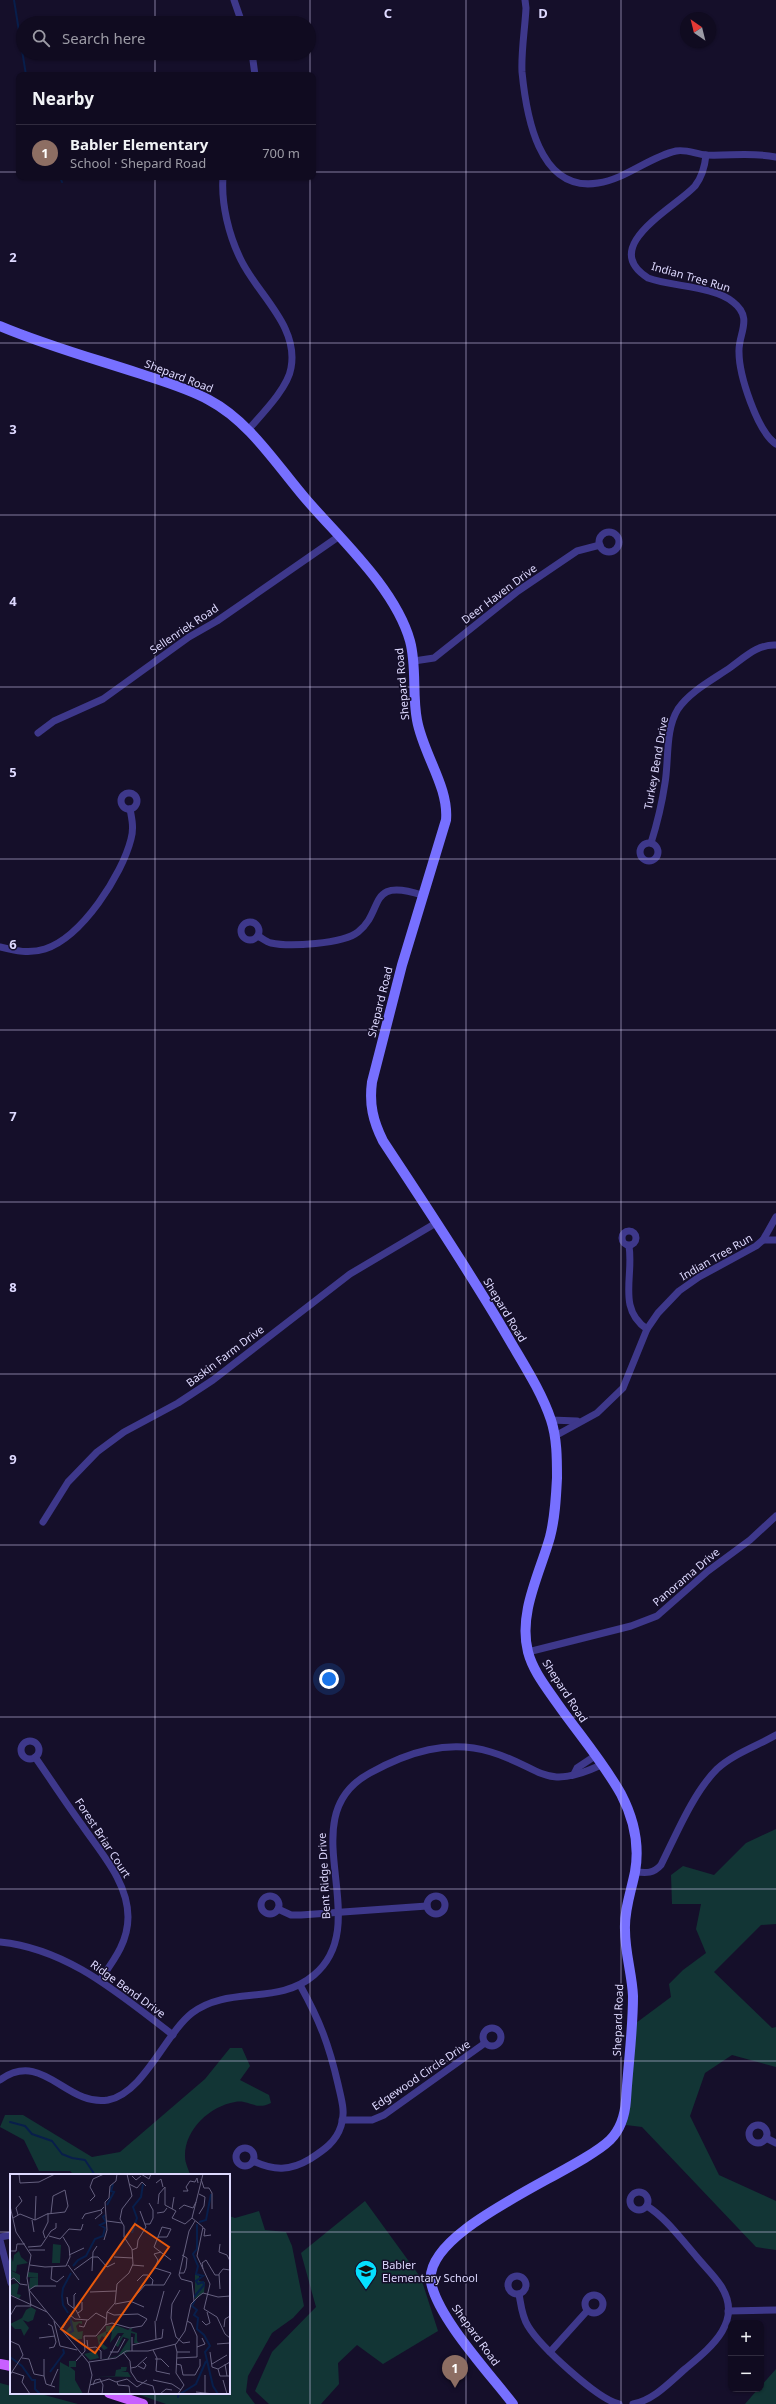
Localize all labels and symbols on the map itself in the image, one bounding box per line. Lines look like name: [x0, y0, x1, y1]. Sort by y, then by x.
text: C: [384, 4, 392, 22]
text: D: [538, 4, 548, 22]
north arrow: [680, 12, 716, 48]
text: 2: [9, 248, 17, 266]
street label: Indian Tree Run: [650, 258, 732, 295]
street label: Shepard Road: [143, 356, 216, 396]
text: 3: [9, 420, 17, 438]
street label: Deer Haven Drive: [458, 560, 539, 627]
text: 4: [9, 592, 17, 610]
street label: Sellenriek Road: [146, 600, 221, 657]
street label: Shepard Road: [391, 647, 412, 721]
street label: Turkey Bend Drive: [640, 715, 671, 811]
text: 5: [9, 763, 17, 781]
text: 6: [9, 935, 17, 953]
street label: Shepard Road: [363, 965, 396, 1039]
text: 7: [9, 1107, 17, 1125]
street label: Indian Tree Run: [677, 1230, 755, 1283]
street label: Shepard Road: [480, 1275, 530, 1345]
text: 8: [9, 1278, 17, 1296]
street label: Baskin Farm Drive: [183, 1321, 267, 1390]
text: 9: [9, 1450, 17, 1468]
street label: Panorama Drive: [649, 1544, 722, 1609]
street label: Shepard Road: [539, 1656, 591, 1725]
your location: [319, 1669, 339, 1689]
street label: Forest Briar Court: [72, 1795, 135, 1880]
street label: Bent Ridge Drive: [314, 1832, 333, 1920]
street label: Ridge Bend Drive: [88, 1956, 169, 2021]
street label: Shepard Road: [609, 1984, 626, 2056]
street label: Edgewood Circle Drive: [369, 2036, 473, 2113]
inset map: [10, 2174, 230, 2394]
place label: Babler Elementary School: [382, 2257, 478, 2285]
school or university icon: Babler Elementary School: [353, 2258, 379, 2291]
street label: Shepard Road: [449, 2301, 504, 2368]
pin: 1: [442, 2355, 468, 2388]

